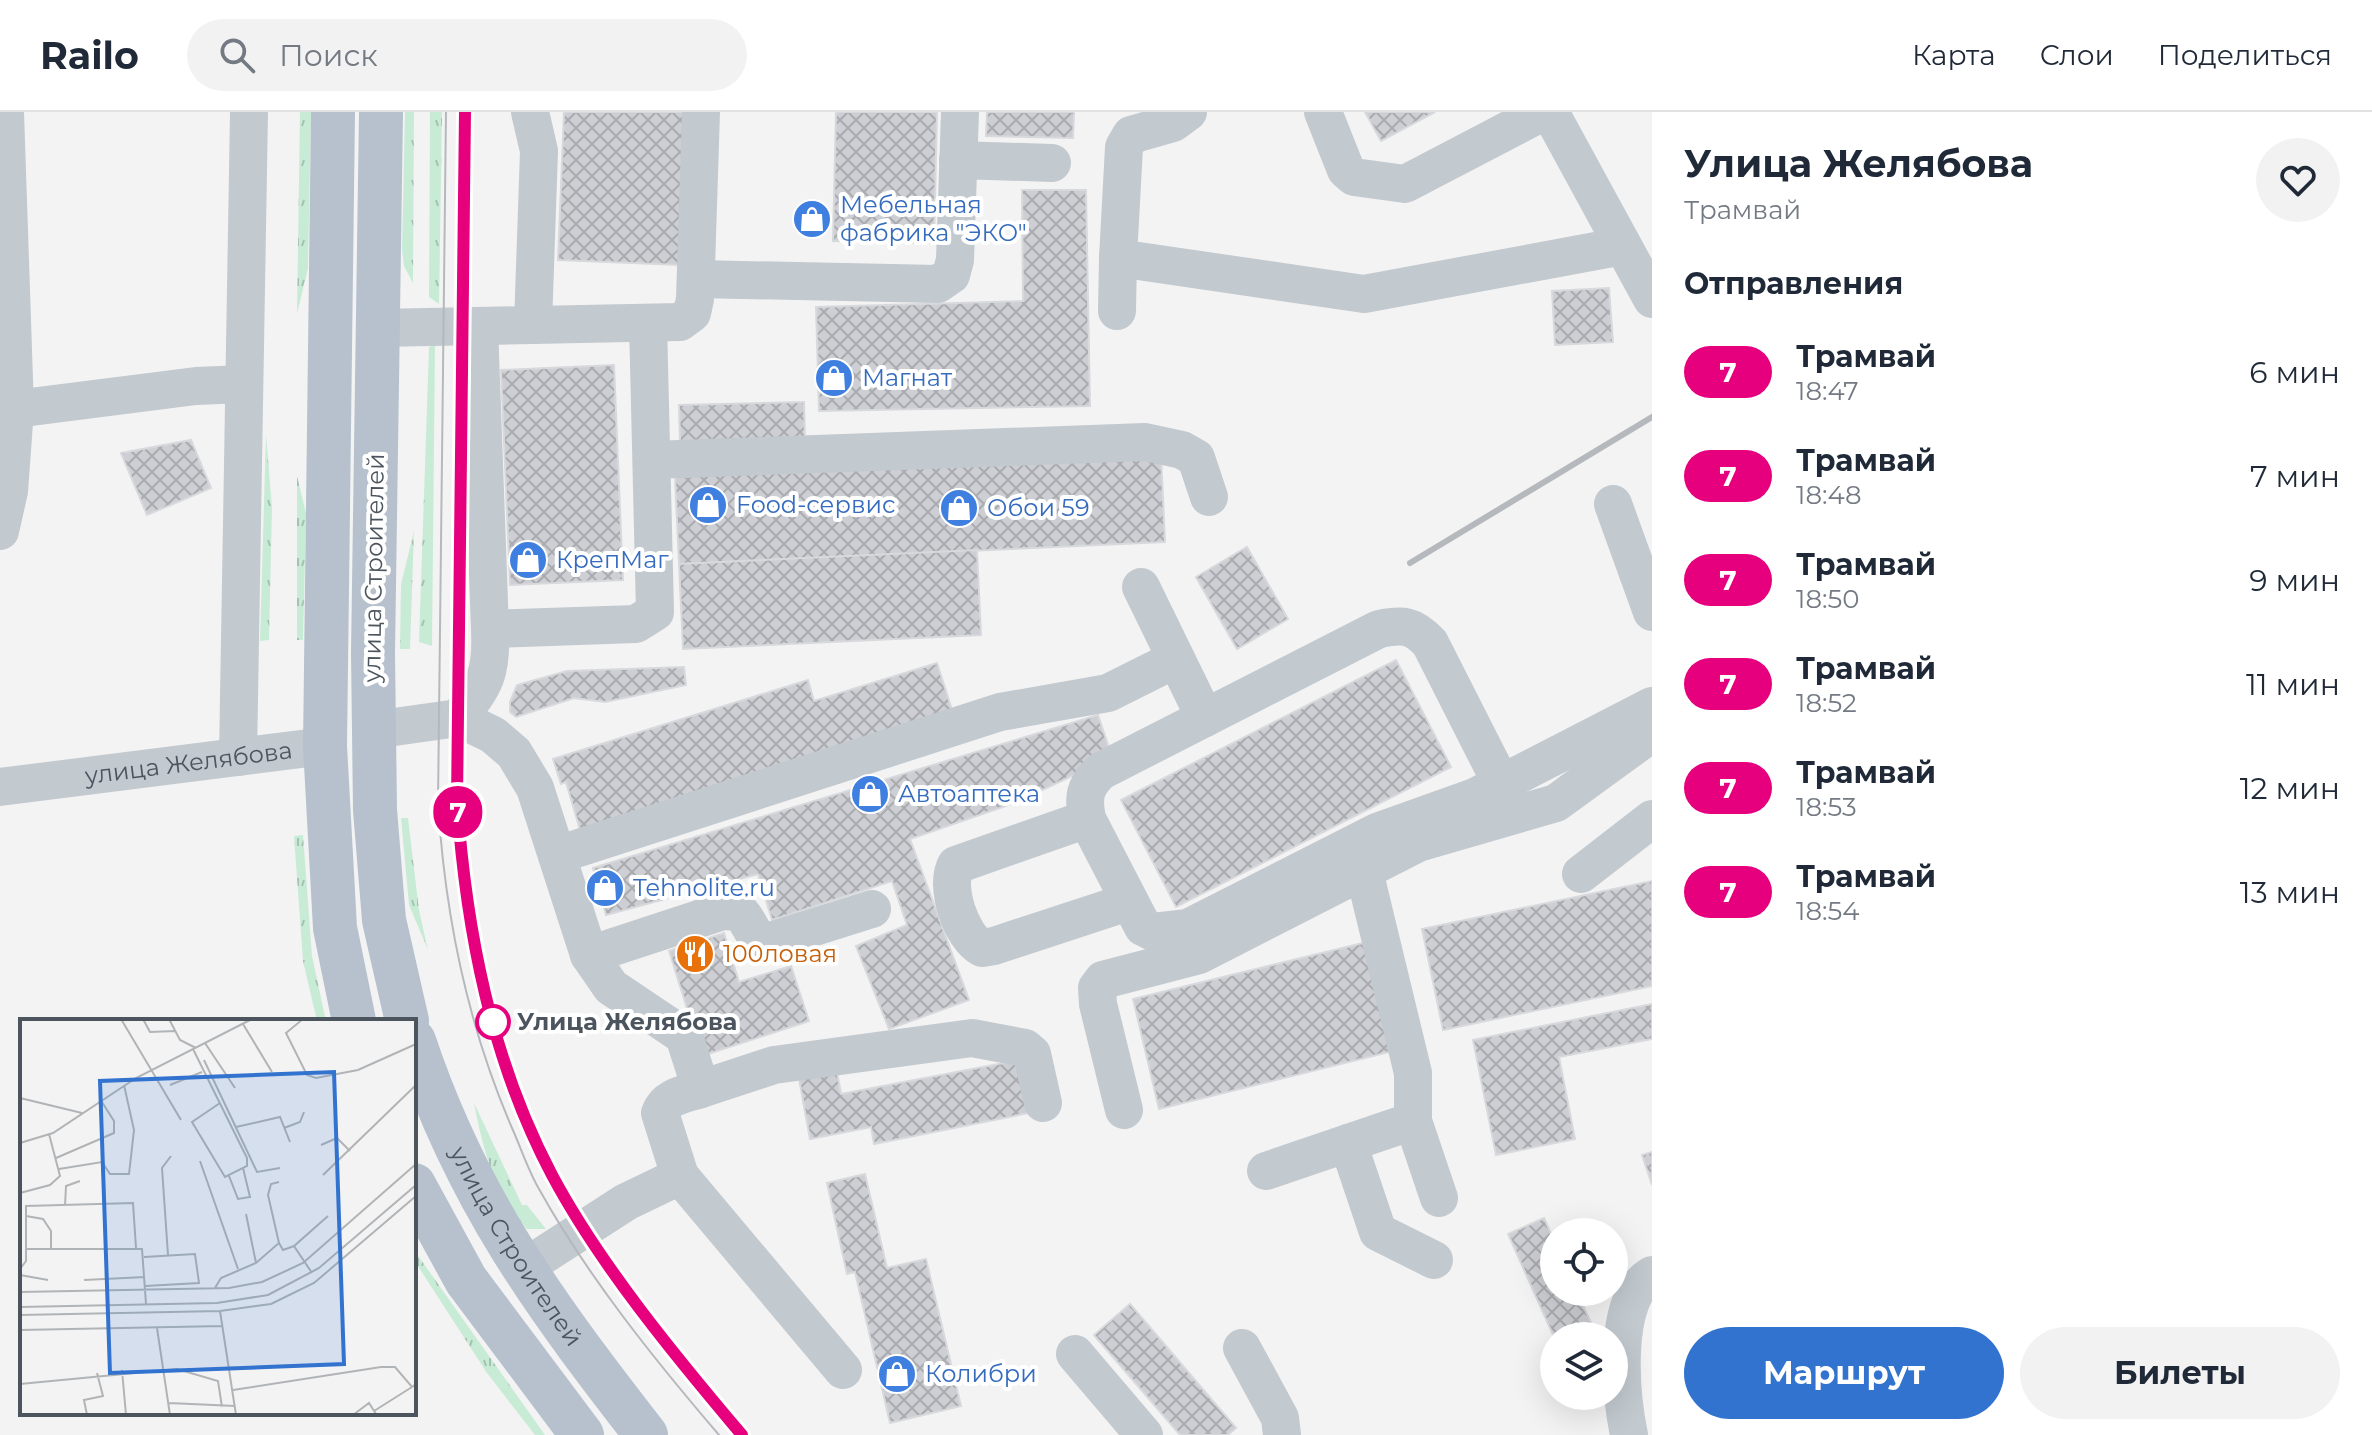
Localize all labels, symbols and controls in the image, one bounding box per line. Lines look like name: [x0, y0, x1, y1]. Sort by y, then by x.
search box: [187, 19, 747, 91]
text: Railo: [40, 32, 139, 79]
icon: search: [215, 33, 259, 77]
text: Поиск: [279, 37, 378, 74]
text: Карта: [1912, 38, 1996, 72]
text: Слои: [2040, 38, 2114, 72]
text: Поделиться: [2158, 38, 2332, 72]
button: heart: [2256, 138, 2340, 222]
text: Улица Желябова: [1684, 140, 2033, 187]
place label: Мебельная фабрика "ЭКО": [840, 190, 1027, 247]
text: Трамвай: [1684, 194, 1801, 226]
shop icon: Мебельная фабрика "ЭКО": [791, 198, 833, 240]
text: Отправления: [1684, 265, 1903, 302]
text: Трамвай: [1796, 338, 1936, 375]
text: 6 мин: [2249, 354, 2340, 391]
text: 7: [1719, 355, 1737, 389]
shop icon: Магнат: [813, 357, 855, 399]
place label: Магнат: [862, 363, 953, 392]
text: 18:47: [1796, 375, 1859, 407]
text: Трамвай: [1796, 442, 1936, 479]
street label: улица Строителей: [357, 453, 390, 684]
text: 7 мин: [2250, 458, 2340, 495]
text: 7: [1719, 459, 1737, 493]
text: 18:48: [1796, 479, 1862, 511]
shop icon: Food-сервис: [687, 484, 729, 526]
shop icon: Обои 59: [938, 487, 980, 529]
place label: Food-сервис: [736, 490, 896, 519]
place label: Обои 59: [987, 493, 1090, 522]
shop icon: КрепМаг: [507, 539, 549, 581]
place label: КрепМаг: [556, 545, 669, 574]
text: Трамвай: [1796, 546, 1936, 583]
text: 9 мин: [2249, 562, 2340, 599]
text: 7: [1719, 563, 1737, 597]
text: 18:50: [1796, 583, 1859, 615]
text: Трамвай: [1796, 650, 1936, 687]
text: 11 мин: [2246, 666, 2340, 703]
text: 7: [1719, 667, 1737, 701]
text: 18:52: [1796, 687, 1857, 719]
street label: улица Желябова: [82, 735, 294, 790]
text: Трамвай: [1796, 754, 1936, 791]
text: 12 мин: [2240, 770, 2340, 807]
text: 7: [1719, 771, 1737, 805]
shop icon: Автоаптека: [849, 773, 891, 815]
place label: Автоаптека: [898, 779, 1040, 808]
line badge: 7: [432, 786, 484, 838]
text: 18:53: [1796, 791, 1857, 823]
text: 7: [449, 795, 467, 829]
text: Трамвай: [1796, 858, 1936, 895]
shop icon: Tehnolite.ru: [584, 867, 626, 909]
place label: Tehnolite.ru: [633, 873, 775, 902]
text: 13 мин: [2240, 874, 2340, 911]
text: 7: [1719, 875, 1737, 909]
text: 18:54: [1796, 895, 1859, 927]
restaurant icon: 100ловая: [674, 933, 716, 975]
place label: 100ловая: [723, 939, 837, 968]
marker: Улица Желябова: [476, 1005, 510, 1039]
place label: Улица Желябова: [517, 1007, 737, 1036]
inset map: [20, 1019, 416, 1415]
street label: улица Строителей: [444, 1141, 589, 1352]
map controls: [1540, 1218, 1628, 1410]
button: locate: [1540, 1218, 1628, 1306]
button: layers: [1540, 1322, 1628, 1410]
button: Маршрут: [1684, 1327, 2004, 1419]
button: Билеты: [2020, 1327, 2340, 1419]
shop icon: Колибри: [876, 1353, 918, 1395]
place label: Колибри: [925, 1359, 1037, 1388]

